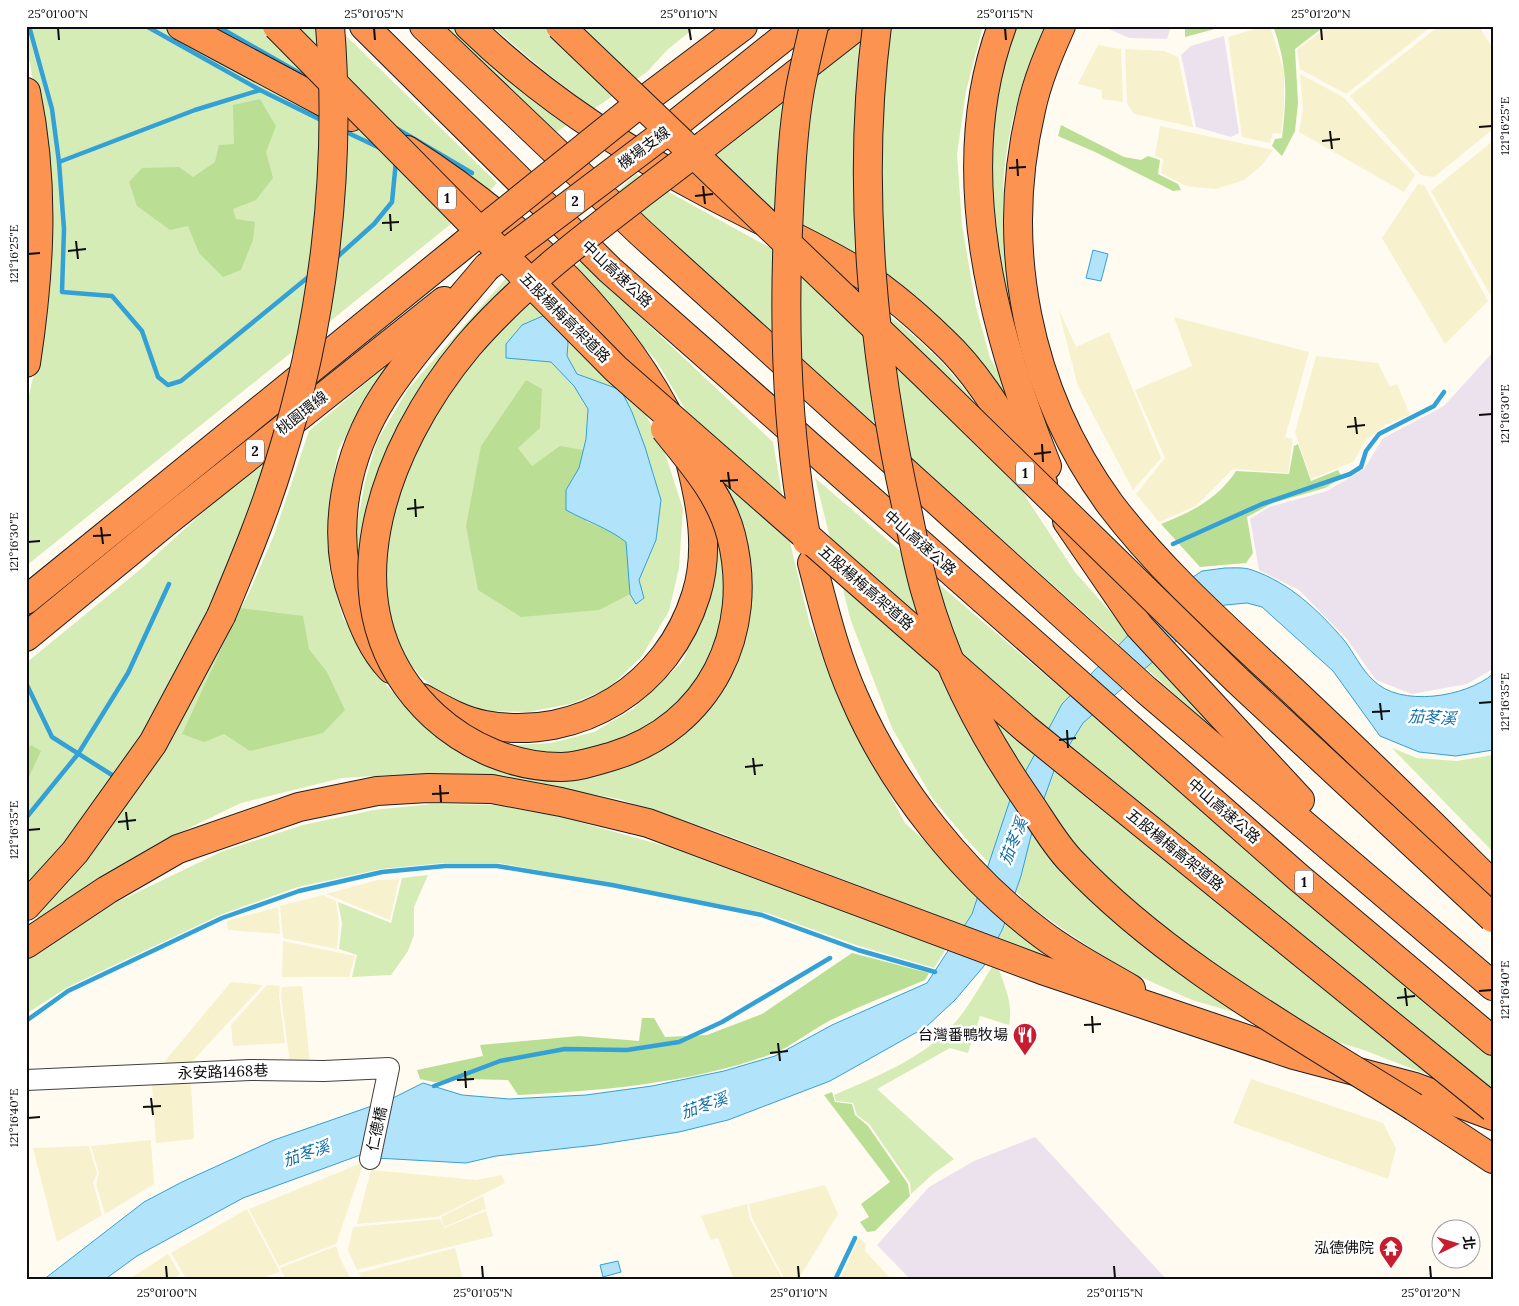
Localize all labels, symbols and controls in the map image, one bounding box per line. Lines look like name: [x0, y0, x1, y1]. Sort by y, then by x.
text: 25°01'00"N: [28, 6, 88, 21]
text: 25°01'05"N: [344, 6, 404, 21]
text: 25°01'10"N: [660, 6, 718, 21]
text: 25°01'15"N: [977, 6, 1033, 21]
text: 25°01'20"N: [1291, 6, 1351, 21]
text: 121°16'25"E: [1497, 97, 1512, 155]
street label: 機場支線: [614, 122, 673, 173]
road number: 1: [438, 187, 456, 210]
road number: 2: [566, 190, 584, 212]
text: 121°16'25"E: [6, 225, 21, 283]
street label: 中山高速公路: [578, 236, 657, 311]
street label: 五股楊梅高架道路: [516, 268, 615, 367]
text: 121°16'30"E: [1497, 384, 1512, 444]
street label: 桃園環線: [272, 387, 331, 439]
road number: 2: [246, 440, 264, 462]
road number: 1: [1016, 462, 1034, 484]
street label: 中山高速公路: [880, 506, 961, 579]
text: 121°16'30"E: [6, 512, 21, 572]
street label: 五股楊梅高架道路: [815, 541, 918, 634]
text: 121°16'35"E: [1497, 673, 1512, 731]
water label: 茄苳溪: [1408, 706, 1458, 728]
street label: 中山高速公路: [1184, 774, 1265, 847]
text: 121°16'35"E: [6, 801, 21, 859]
street label: 五股楊梅高架道路: [1123, 804, 1228, 895]
water label: 茄苳溪: [995, 813, 1032, 867]
road number: 1: [1295, 870, 1313, 894]
text: 121°16'40"E: [1497, 961, 1512, 1019]
restaurant icon: 台灣番鴨牧場: [1012, 1022, 1038, 1056]
place label: 台灣番鴨牧場: [918, 1025, 1008, 1044]
street label: 永安路1468巷: [177, 1060, 269, 1083]
water label: 茄苳溪: [678, 1087, 732, 1122]
text: 121°16'40"E: [6, 1089, 21, 1147]
street label: 仁德橋: [363, 1105, 390, 1153]
water label: 茄苳溪: [280, 1135, 334, 1170]
north arrow: [1432, 1218, 1482, 1268]
temple icon: 泓德佛院: [1378, 1235, 1404, 1269]
text: 北: [1459, 1235, 1479, 1251]
place label: 泓德佛院: [1314, 1238, 1374, 1257]
text: 25°01'00"N: [137, 1285, 197, 1300]
text: 25°01'05"N: [453, 1285, 513, 1300]
text: 25°01'10"N: [770, 1285, 828, 1300]
text: 25°01'15"N: [1087, 1285, 1143, 1300]
text: 25°01'20"N: [1401, 1285, 1461, 1300]

